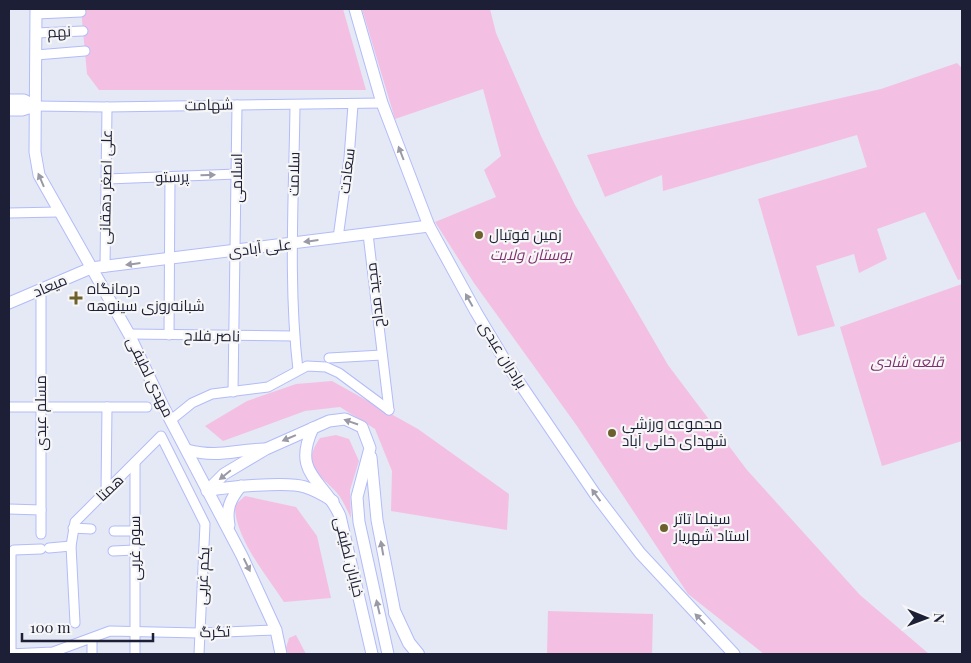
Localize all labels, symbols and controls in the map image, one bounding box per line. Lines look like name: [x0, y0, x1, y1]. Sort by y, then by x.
street label: نهم: [47, 20, 71, 43]
street label: شهامت: [184, 94, 233, 115]
street label: علی اصغر دهقانی: [94, 129, 117, 245]
one-way arrow: [397, 145, 404, 160]
street label: سعادت: [333, 147, 359, 195]
street label: سلامت: [283, 152, 303, 196]
street label: اسلامی: [226, 153, 247, 203]
street label: پرستو: [155, 165, 189, 188]
one-way arrow: [200, 171, 216, 179]
one-way arrow: [37, 173, 45, 187]
place label: زمین فوتبال: [489, 224, 562, 245]
marker: زمین فوتبال: [473, 229, 485, 241]
street label: علی آبادی: [227, 233, 293, 262]
one-way arrow: [303, 237, 319, 245]
park label: بوستان ولایت: [490, 244, 573, 264]
one-way arrow: [124, 260, 140, 268]
street label: مجید مداح: [360, 261, 390, 329]
street label: میعاد: [29, 269, 70, 301]
place label: درمانگاه شبانه‌روزی سینوهه: [87, 278, 205, 316]
marker: درمانگاه شبانه‌روزی سینوهه: [69, 291, 83, 305]
one-way arrow: [465, 292, 473, 307]
street label: برادران عبدی: [474, 317, 533, 393]
street label: ناصر فلاح: [184, 325, 240, 347]
street label: مهدی لطیفی: [122, 333, 179, 421]
park label: قلعه شادی: [870, 351, 945, 371]
street label: مسلم عبدی: [30, 375, 51, 451]
place label: مجموعه ورزشی شهدای خانی آباد: [622, 413, 727, 451]
one-way arrow: [344, 418, 359, 425]
marker: مجموعه ورزشی شهدای خانی آباد: [606, 427, 618, 439]
one-way arrow: [282, 435, 296, 443]
street label: همتا: [91, 469, 127, 505]
one-way arrow: [218, 469, 231, 480]
one-way arrow: [591, 488, 601, 501]
place label: سینما تاتر استاد شهریار: [673, 508, 749, 546]
street label: خیابان لطیفی: [329, 515, 370, 599]
street label: سوم غربی: [124, 516, 145, 580]
marker: سینما تاتر استاد شهریار: [658, 522, 670, 534]
one-way arrow: [377, 540, 385, 556]
street label: یکم غربی: [190, 546, 215, 606]
one-way arrow: [243, 558, 251, 572]
north arrow: [901, 593, 951, 643]
one-way arrow: [373, 598, 381, 614]
scale bar: [22, 610, 154, 642]
one-way arrow: [694, 613, 706, 625]
text: N: [930, 613, 949, 623]
text: 100 m: [30, 617, 71, 637]
street label: تگرگ: [199, 620, 231, 642]

